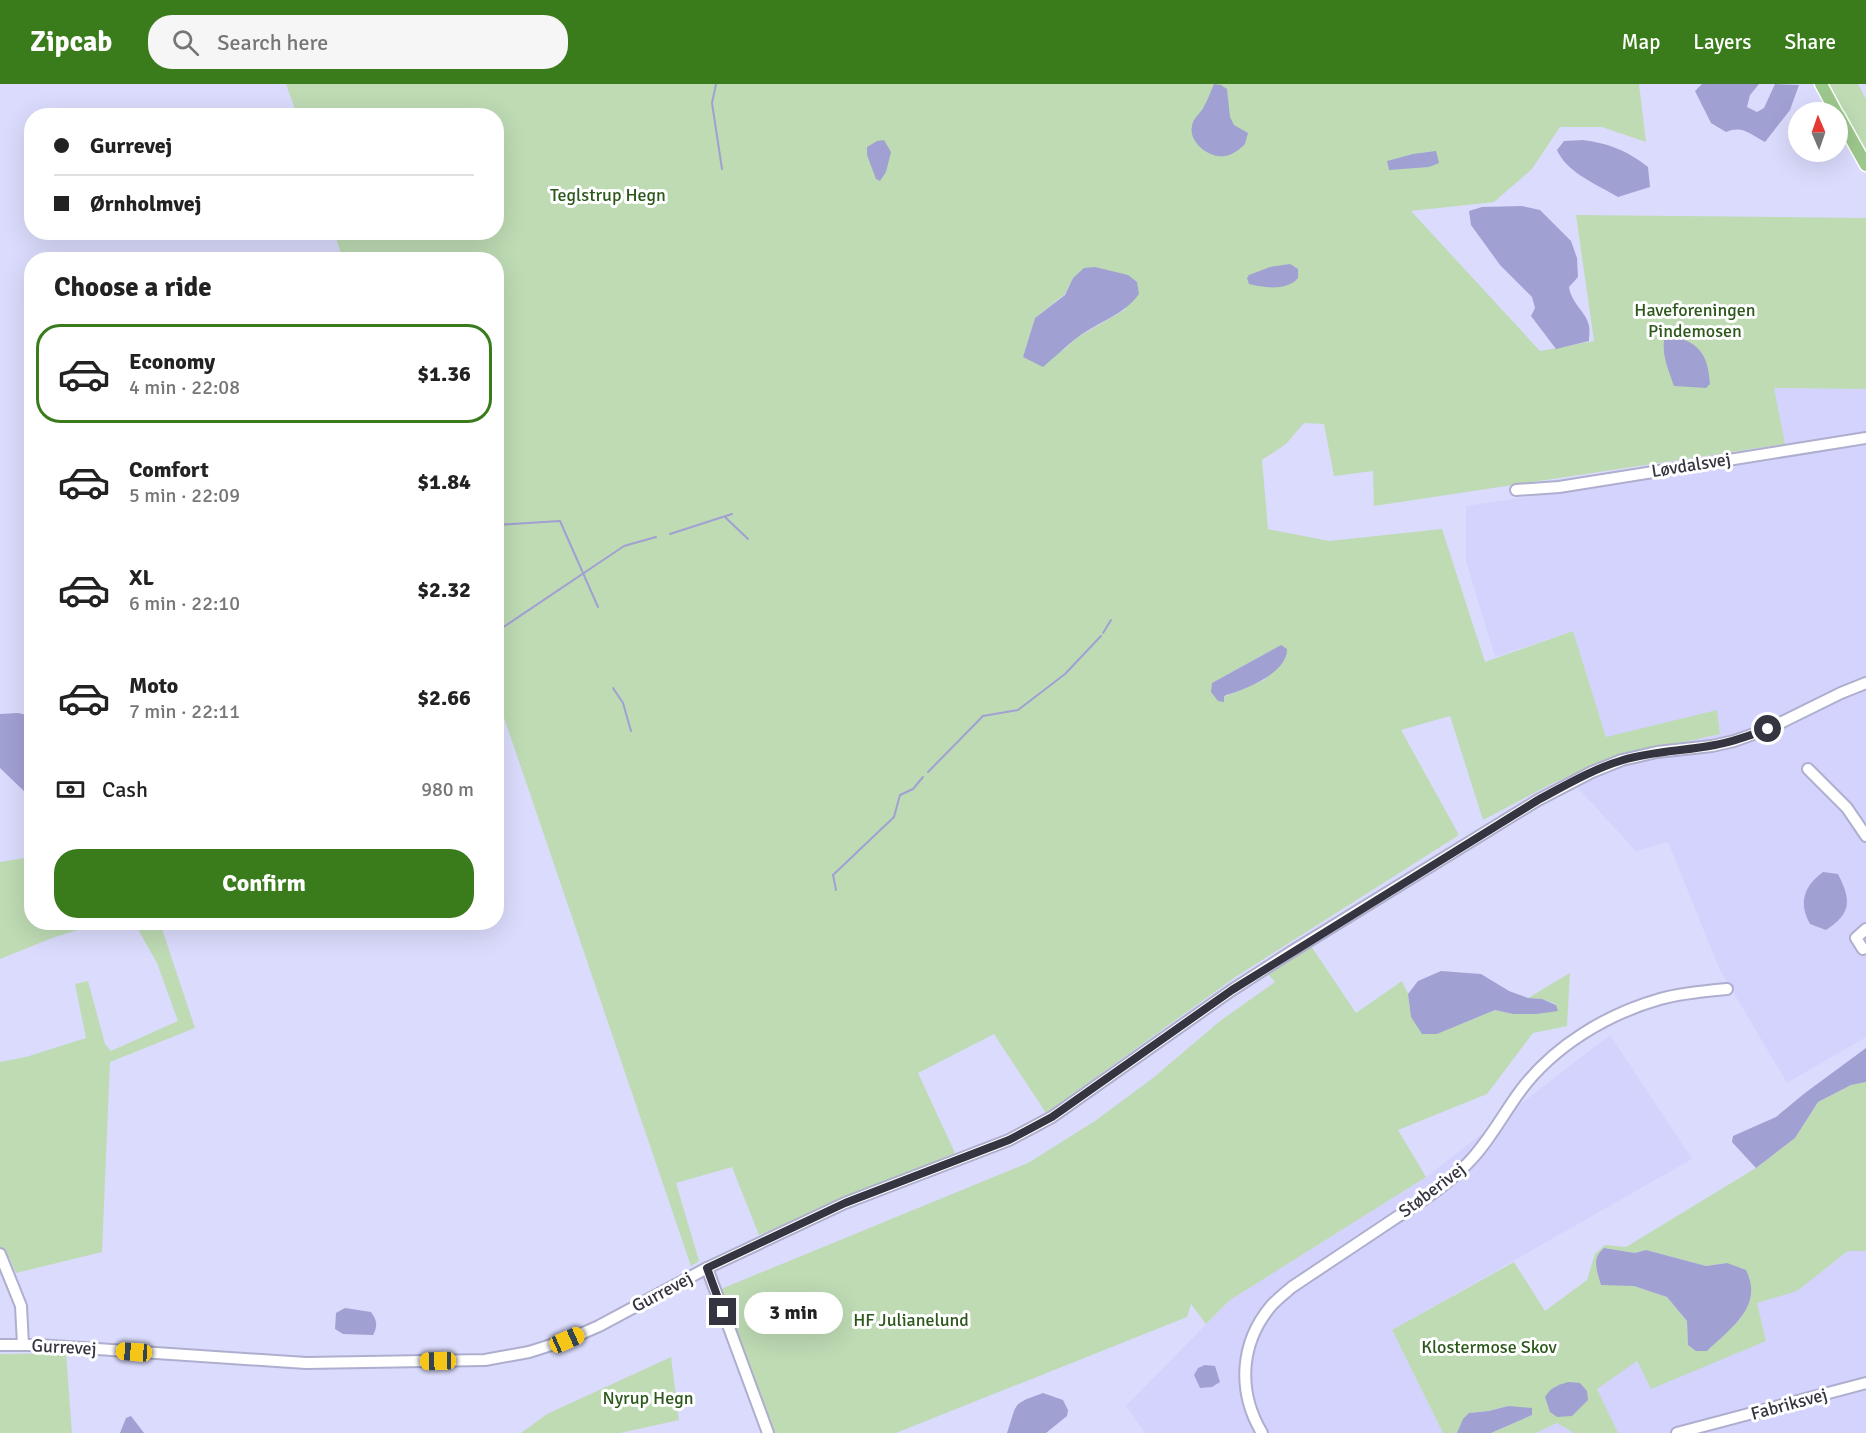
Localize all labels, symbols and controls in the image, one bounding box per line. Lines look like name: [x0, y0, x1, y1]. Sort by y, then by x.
search box: [148, 15, 568, 69]
text: Zipcab: [30, 25, 112, 59]
icon: search: [169, 26, 202, 59]
text: Search here: [217, 29, 328, 56]
text: Map: [1622, 29, 1660, 55]
text: Layers: [1693, 29, 1751, 55]
text: Share: [1784, 29, 1836, 55]
north arrow: [1788, 102, 1848, 162]
map controls: [1788, 102, 1848, 162]
text: Gurrevej: [90, 132, 172, 159]
park label: Teglstrup Hegn: [550, 184, 666, 206]
text: Ørnholmvej: [90, 190, 201, 217]
text: Choose a ride: [54, 271, 212, 304]
park label: Haveforeningen Pindemosen: [1634, 299, 1756, 342]
icon: car: [57, 347, 111, 401]
text: Economy: [129, 348, 215, 375]
text: $1.36: [417, 360, 471, 387]
text: 4 min · 22:08: [129, 375, 240, 400]
street label: Løvdalsvej: [1650, 448, 1732, 482]
icon: car: [57, 455, 111, 509]
text: Comfort: [129, 456, 209, 483]
text: $1.84: [417, 468, 471, 495]
text: 5 min · 22:09: [129, 483, 240, 508]
icon: car: [57, 563, 111, 617]
text: XL: [129, 564, 154, 591]
text: $2.32: [417, 576, 471, 603]
text: 6 min · 22:10: [129, 591, 240, 616]
icon: car: [57, 671, 111, 725]
text: Moto: [129, 672, 178, 699]
text: $2.66: [417, 684, 471, 711]
text: 7 min · 22:11: [129, 699, 240, 724]
route start: [1754, 715, 1781, 742]
icon: cash: [54, 773, 87, 806]
text: Cash: [102, 776, 148, 803]
text: 980 m: [421, 777, 474, 802]
button: Confirm: [54, 849, 474, 918]
street label: Støberivej: [1394, 1158, 1470, 1222]
street label: Gurrevej: [628, 1267, 696, 1317]
callout: 3 min: [744, 1291, 843, 1333]
route end: [709, 1298, 736, 1325]
text: 3 min: [769, 1300, 818, 1325]
park label: HF Julianelund: [853, 1309, 969, 1331]
car: [547, 1324, 587, 1356]
street label: Gurrevej: [31, 1334, 97, 1360]
park label: Klostermose Skov: [1421, 1336, 1558, 1358]
car: [115, 1342, 153, 1362]
car: [420, 1352, 456, 1370]
street label: Fabriksvej: [1748, 1383, 1830, 1425]
park label: Nyrup Hegn: [602, 1387, 694, 1409]

